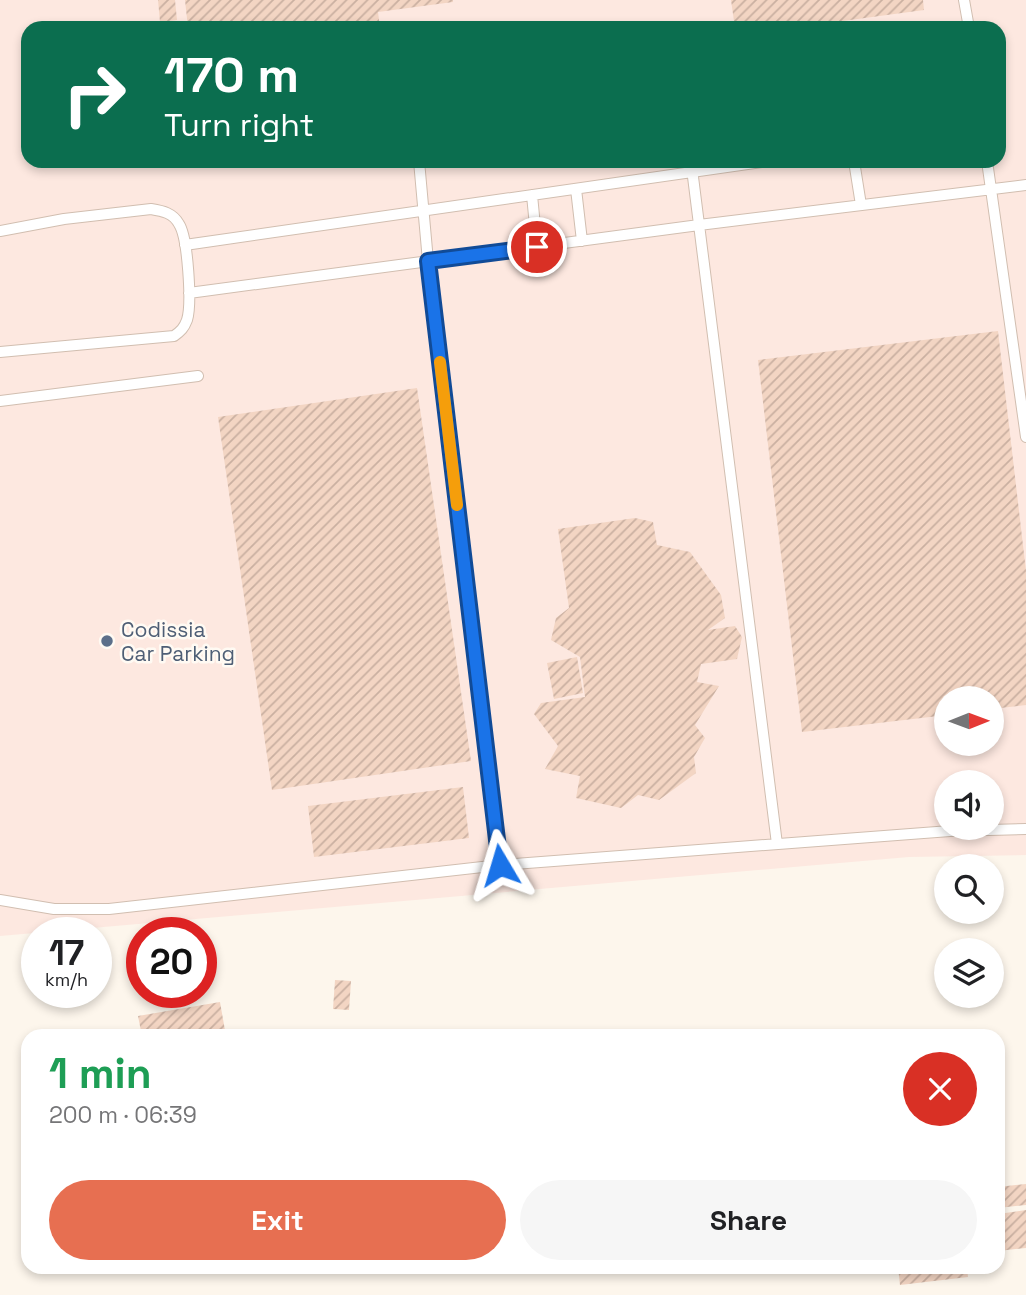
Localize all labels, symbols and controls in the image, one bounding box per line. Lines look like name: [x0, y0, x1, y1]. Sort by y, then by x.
text: 170 m: [164, 44, 299, 106]
icon: right: [49, 49, 140, 140]
text: Turn right: [164, 105, 314, 145]
pin: [507, 217, 567, 277]
icon: arrive: [518, 228, 556, 266]
place label: Codissia Car Parking: [121, 616, 235, 667]
marker: Codissia Car Parking: [99, 633, 115, 649]
north arrow: [934, 686, 1004, 756]
map controls: [934, 686, 1004, 1008]
button: sound: [934, 770, 1004, 840]
position arrow: [463, 828, 537, 902]
button: search: [934, 854, 1004, 924]
speed limit sign: 20: [126, 917, 217, 1008]
text: 17: [49, 931, 84, 975]
button: layers: [934, 938, 1004, 1008]
text: km/h: [45, 968, 88, 991]
text: 1 min: [49, 1047, 152, 1100]
button: close: [903, 1052, 977, 1126]
text: 200 m · 06:39: [49, 1100, 197, 1130]
button: Exit: [49, 1180, 506, 1260]
button: Share: [520, 1180, 977, 1260]

